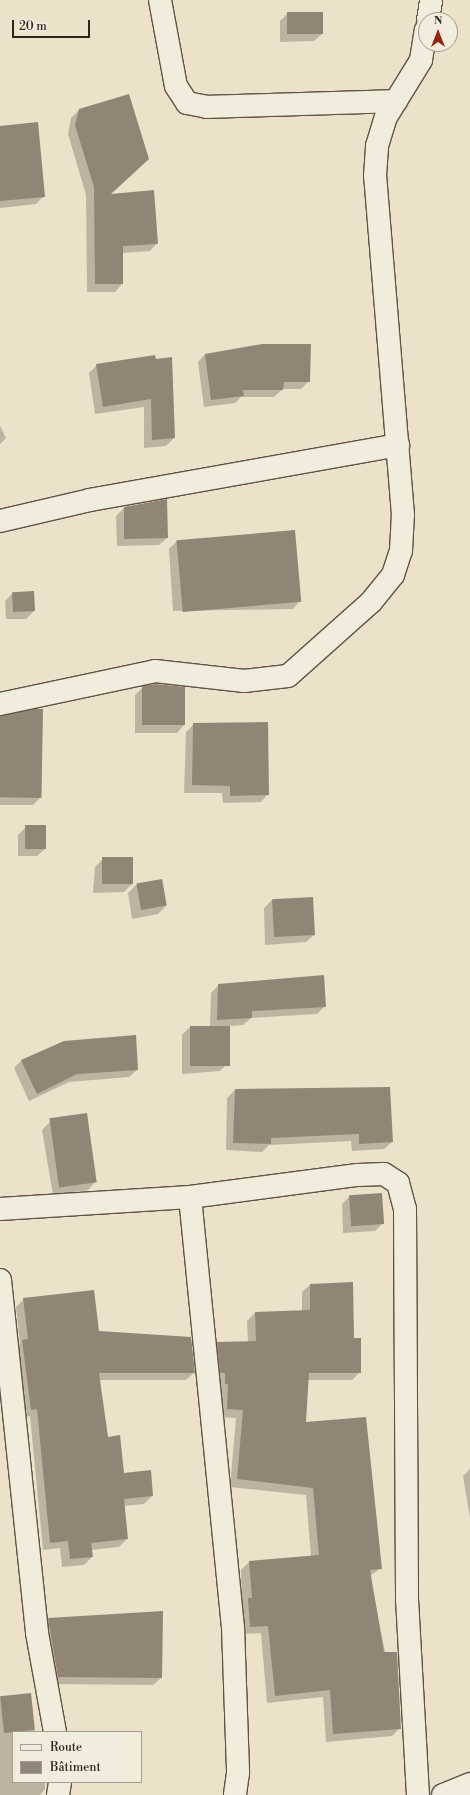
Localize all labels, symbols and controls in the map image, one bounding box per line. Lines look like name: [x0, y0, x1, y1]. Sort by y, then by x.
scale bar: [14, 12, 92, 38]
north arrow: [418, 12, 458, 52]
text: N: [434, 14, 442, 28]
text: 20 m: [19, 19, 47, 34]
legend: [12, 1731, 142, 1783]
text: Route: [50, 1740, 82, 1755]
text: Bâtiment: [50, 1760, 101, 1775]

